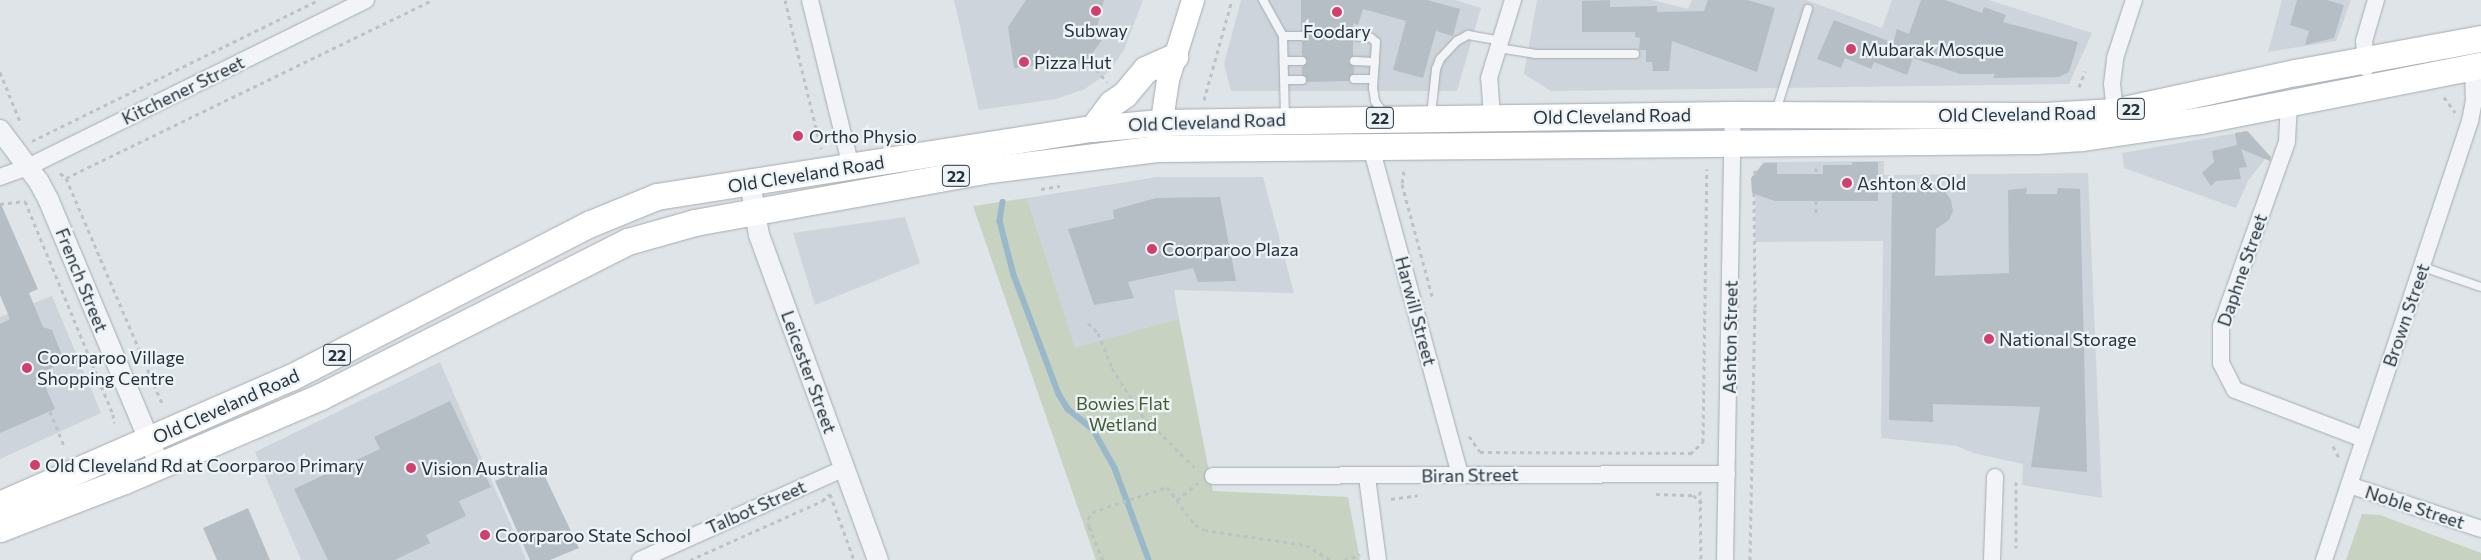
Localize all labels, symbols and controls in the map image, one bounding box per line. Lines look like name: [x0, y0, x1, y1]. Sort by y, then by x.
marker: Subway: [1090, 5, 1102, 17]
marker: Foodary: [1331, 6, 1343, 18]
place label: Subway: [1064, 19, 1128, 41]
place label: Foodary: [1303, 20, 1371, 42]
place label: Mubarak Mosque: [1861, 38, 2004, 60]
marker: Mubarak Mosque: [1845, 43, 1857, 55]
street label: Kitchener Street: [118, 51, 248, 129]
place label: Pizza Hut: [1034, 51, 1112, 73]
marker: Pizza Hut: [1018, 56, 1030, 68]
road number: 22: [2116, 96, 2146, 122]
street label: Old Cleveland Road: [1938, 102, 2096, 126]
street label: Old Cleveland Road: [1533, 104, 1691, 128]
road number: 22: [1365, 105, 1395, 132]
street label: Old Cleveland Road: [1128, 108, 1286, 136]
place label: Ortho Physio: [809, 125, 917, 147]
marker: Ortho Physio: [791, 129, 805, 143]
street label: Old Cleveland Road: [726, 151, 886, 197]
road number: 22: [941, 162, 971, 190]
place label: Ashton & Old: [1857, 172, 1966, 194]
marker: Ashton & Old: [1841, 177, 1853, 189]
street label: Daphne Street: [2213, 211, 2271, 329]
street label: French Street: [51, 225, 113, 335]
place label: Coorparoo Plaza: [1162, 238, 1299, 260]
marker: Coorparoo Plaza: [1146, 243, 1158, 255]
street label: Harwill Street: [1391, 254, 1441, 368]
street label: Brown Street: [2378, 260, 2434, 370]
street label: Ashton Street: [1718, 280, 1742, 394]
street label: Leicester Street: [777, 308, 841, 436]
place label: National Storage: [1999, 328, 2136, 350]
marker: National Storage: [1983, 333, 1995, 345]
road number: 22: [322, 342, 352, 368]
place label: Coorparoo Village Shopping Centre: [37, 347, 185, 389]
marker: Coorparoo Village Shopping Centre: [21, 362, 33, 374]
street label: Old Cleveland Road: [149, 364, 303, 448]
park label: Bowies Flat Wetland: [1076, 393, 1170, 436]
place label: Old Cleveland Rd at Coorparoo Primary: [45, 454, 364, 476]
place label: Vision Australia: [421, 457, 548, 479]
marker: Old Cleveland Rd at Coorparoo Primary: [29, 459, 41, 471]
marker: Vision Australia: [405, 462, 417, 474]
street label: Biran Street: [1421, 463, 1519, 487]
street label: Talbot Street: [703, 475, 809, 539]
street label: Noble Street: [2363, 481, 2467, 533]
place label: Coorparoo State School: [495, 524, 691, 546]
marker: Coorparoo State School: [479, 529, 491, 541]

